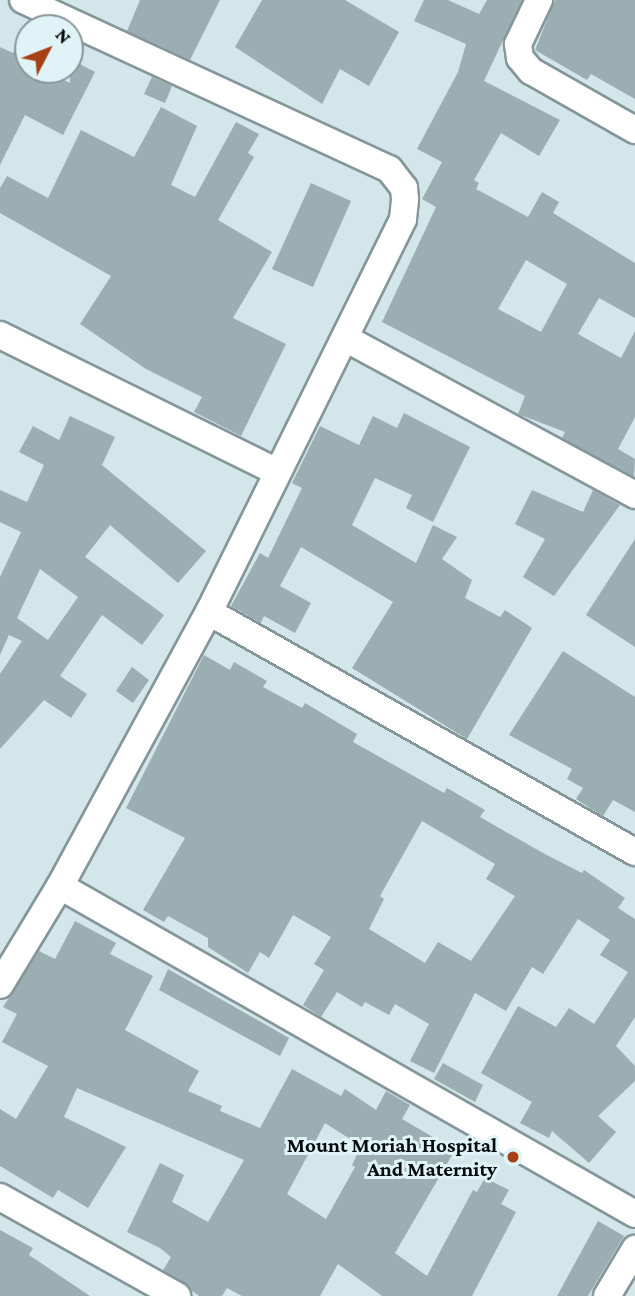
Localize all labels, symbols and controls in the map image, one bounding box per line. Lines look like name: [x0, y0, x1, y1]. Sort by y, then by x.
north arrow: [14, 14, 84, 84]
text: N: [51, 24, 76, 48]
place label: Mount Moriah Hospital And Maternity: [287, 1132, 497, 1182]
marker: Mount Moriah Hospital And Maternity: [503, 1147, 523, 1167]

